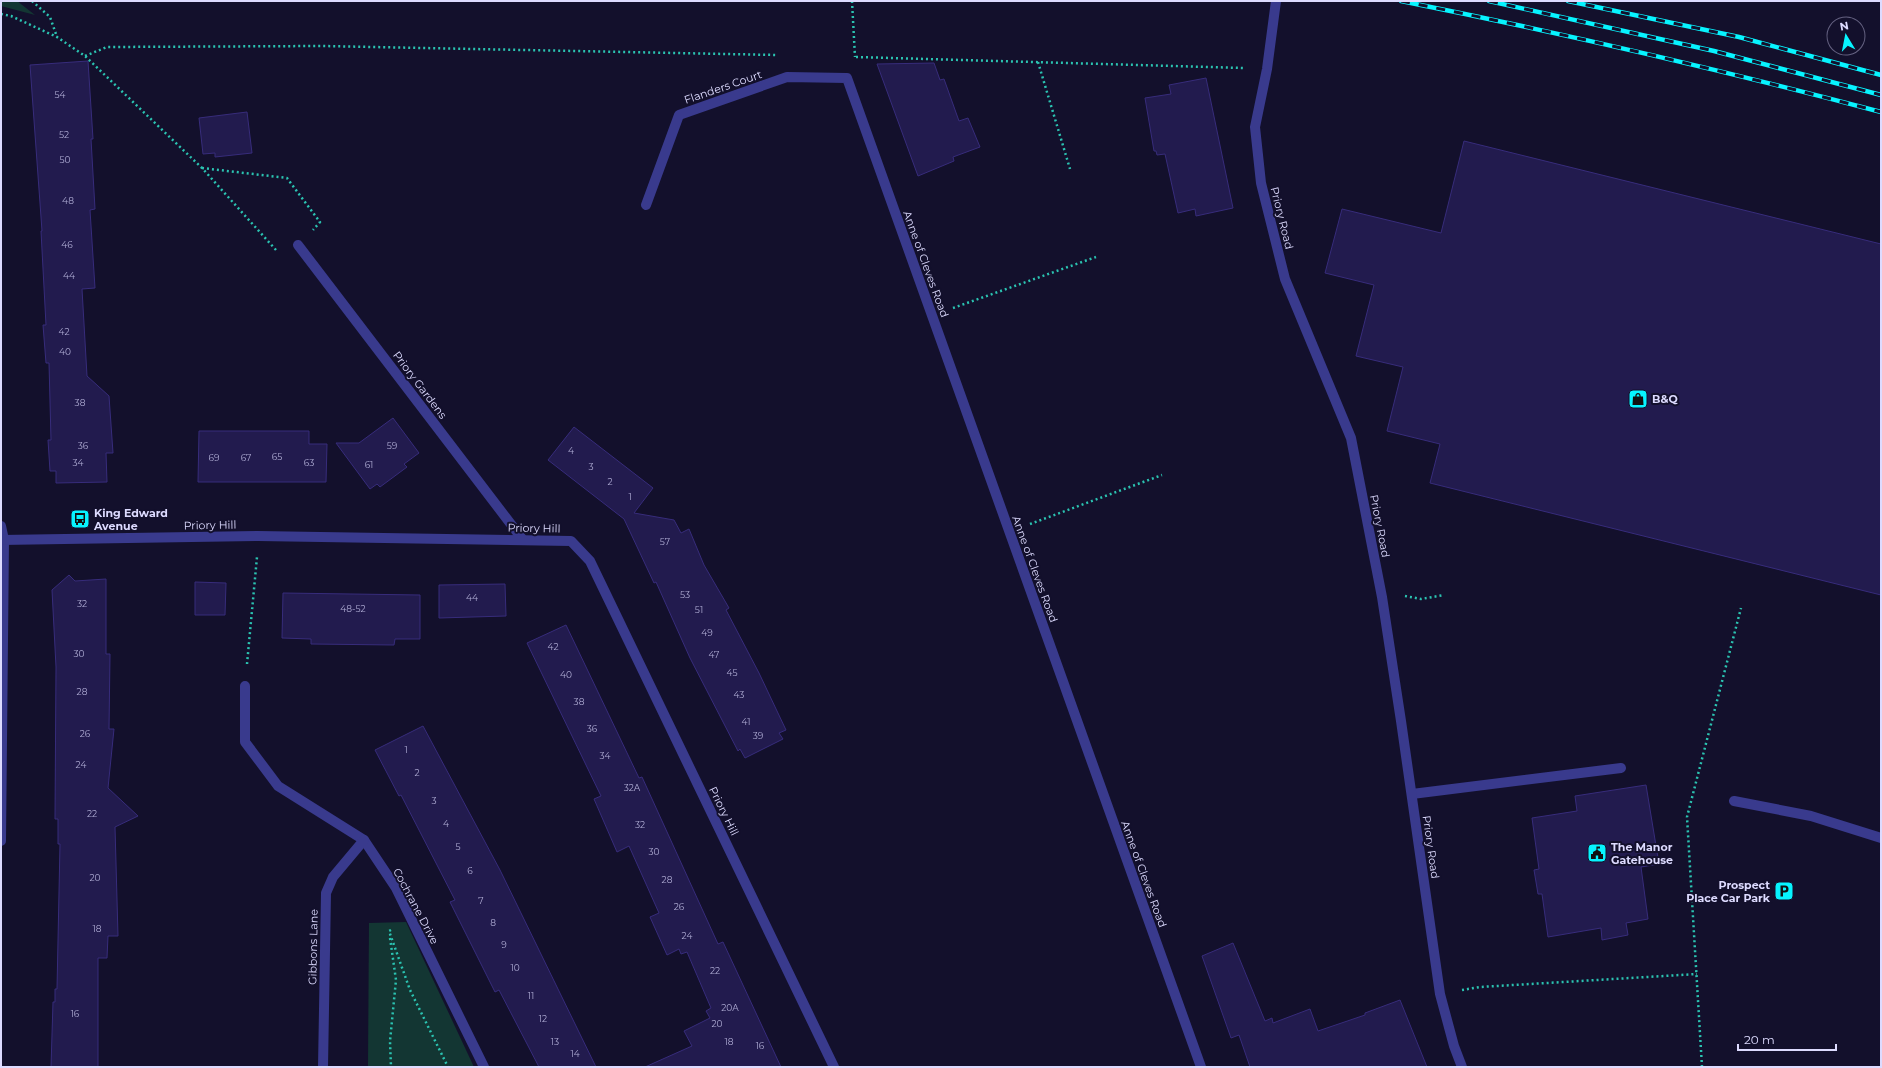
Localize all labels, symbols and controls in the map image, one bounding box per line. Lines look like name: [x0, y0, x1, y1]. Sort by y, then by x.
north arrow: [1826, 16, 1866, 56]
text: N: [1839, 18, 1850, 34]
street label: Flanders Court: [682, 67, 764, 107]
house number: 54: [54, 89, 66, 100]
house number: 52: [59, 129, 69, 140]
house number: 50: [59, 154, 71, 165]
street label: Priory Road: [1267, 185, 1297, 251]
house number: 48: [62, 195, 74, 206]
street label: Anne of Cleves Road: [900, 209, 952, 319]
house number: 46: [61, 239, 73, 250]
house number: 44: [63, 270, 75, 281]
house number: 42: [58, 326, 70, 337]
house number: 40: [59, 346, 71, 357]
street label: Priory Gardens: [390, 348, 450, 422]
shop icon: B&Q: [1627, 388, 1649, 410]
place label: B&Q: [1652, 392, 1678, 406]
house number: 38: [75, 397, 86, 408]
house number: 36: [78, 440, 89, 451]
house number: 59: [387, 440, 398, 451]
house number: 4: [568, 445, 574, 456]
house number: 65: [272, 451, 282, 462]
house number: 69: [209, 452, 220, 463]
house number: 67: [241, 452, 251, 463]
house number: 34: [72, 457, 84, 468]
house number: 63: [304, 457, 314, 468]
house number: 61: [365, 459, 373, 470]
house number: 3: [588, 461, 594, 472]
house number: 2: [607, 476, 613, 487]
house number: 1: [628, 491, 632, 502]
street label: Priory Road: [1367, 493, 1393, 559]
place label: King Edward Avenue: [93, 506, 168, 533]
bus stop icon: King Edward Avenue: [69, 508, 91, 530]
street label: Anne of Cleves Road: [1009, 514, 1061, 624]
street label: Priory Hill: [183, 518, 237, 532]
street label: Priory Hill: [507, 521, 561, 535]
house number: 57: [660, 536, 670, 547]
house number: 53: [680, 589, 690, 600]
house number: 44: [466, 592, 478, 603]
house number: 32: [77, 598, 87, 609]
house number: 48-52: [340, 603, 366, 614]
house number: 51: [695, 604, 703, 615]
house number: 49: [701, 627, 713, 638]
house number: 42: [547, 641, 559, 652]
house number: 30: [73, 648, 85, 659]
house number: 47: [709, 649, 719, 660]
house number: 45: [726, 667, 738, 678]
house number: 40: [560, 669, 572, 680]
house number: 28: [77, 686, 88, 697]
house number: 43: [734, 689, 744, 700]
house number: 38: [574, 696, 585, 707]
house number: 41: [742, 716, 750, 727]
house number: 36: [587, 723, 598, 734]
house number: 26: [80, 728, 91, 739]
house number: 39: [753, 730, 764, 741]
house number: 1: [404, 744, 408, 755]
house number: 34: [599, 750, 611, 761]
house number: 24: [76, 759, 86, 770]
house number: 2: [414, 767, 420, 778]
house number: 32A: [624, 782, 641, 793]
street label: Priory Hill: [706, 784, 742, 838]
house number: 3: [431, 795, 437, 806]
house number: 22: [87, 808, 97, 819]
street label: Priory Road: [1420, 814, 1442, 880]
house number: 4: [443, 818, 449, 829]
house number: 32: [635, 819, 645, 830]
street label: Anne of Cleves Road: [1118, 819, 1170, 929]
place label: The Manor Gatehouse: [1611, 840, 1673, 867]
house number: 5: [455, 841, 461, 852]
public building icon: The Manor Gatehouse: [1586, 842, 1608, 864]
house number: 30: [648, 846, 660, 857]
house number: 6: [467, 865, 473, 876]
street label: Cochrane Drive: [390, 866, 442, 947]
house number: 20: [89, 872, 101, 883]
house number: 28: [662, 874, 673, 885]
place label: Prospect Place Car Park: [1686, 878, 1771, 905]
parking icon: Prospect Place Car Park: [1773, 880, 1795, 902]
house number: 7: [478, 895, 484, 906]
house number: 26: [674, 901, 685, 912]
street label: Gibbons Lane: [305, 909, 321, 985]
house number: 8: [490, 917, 496, 928]
house number: 18: [93, 923, 102, 934]
house number: 24: [682, 930, 692, 941]
house number: 9: [501, 939, 507, 950]
house number: 10: [510, 962, 520, 973]
house number: 22: [710, 965, 720, 976]
house number: 11: [528, 990, 534, 1001]
house number: 20A: [721, 1002, 739, 1013]
house number: 16: [71, 1008, 80, 1019]
house number: 12: [539, 1013, 547, 1024]
house number: 20: [711, 1018, 723, 1029]
scale bar: [1738, 1026, 1836, 1052]
text: 20 m: [1744, 1032, 1775, 1047]
house number: 13: [551, 1036, 559, 1047]
house number: 18: [725, 1036, 734, 1047]
house number: 16: [756, 1040, 765, 1051]
house number: 14: [570, 1048, 580, 1059]

